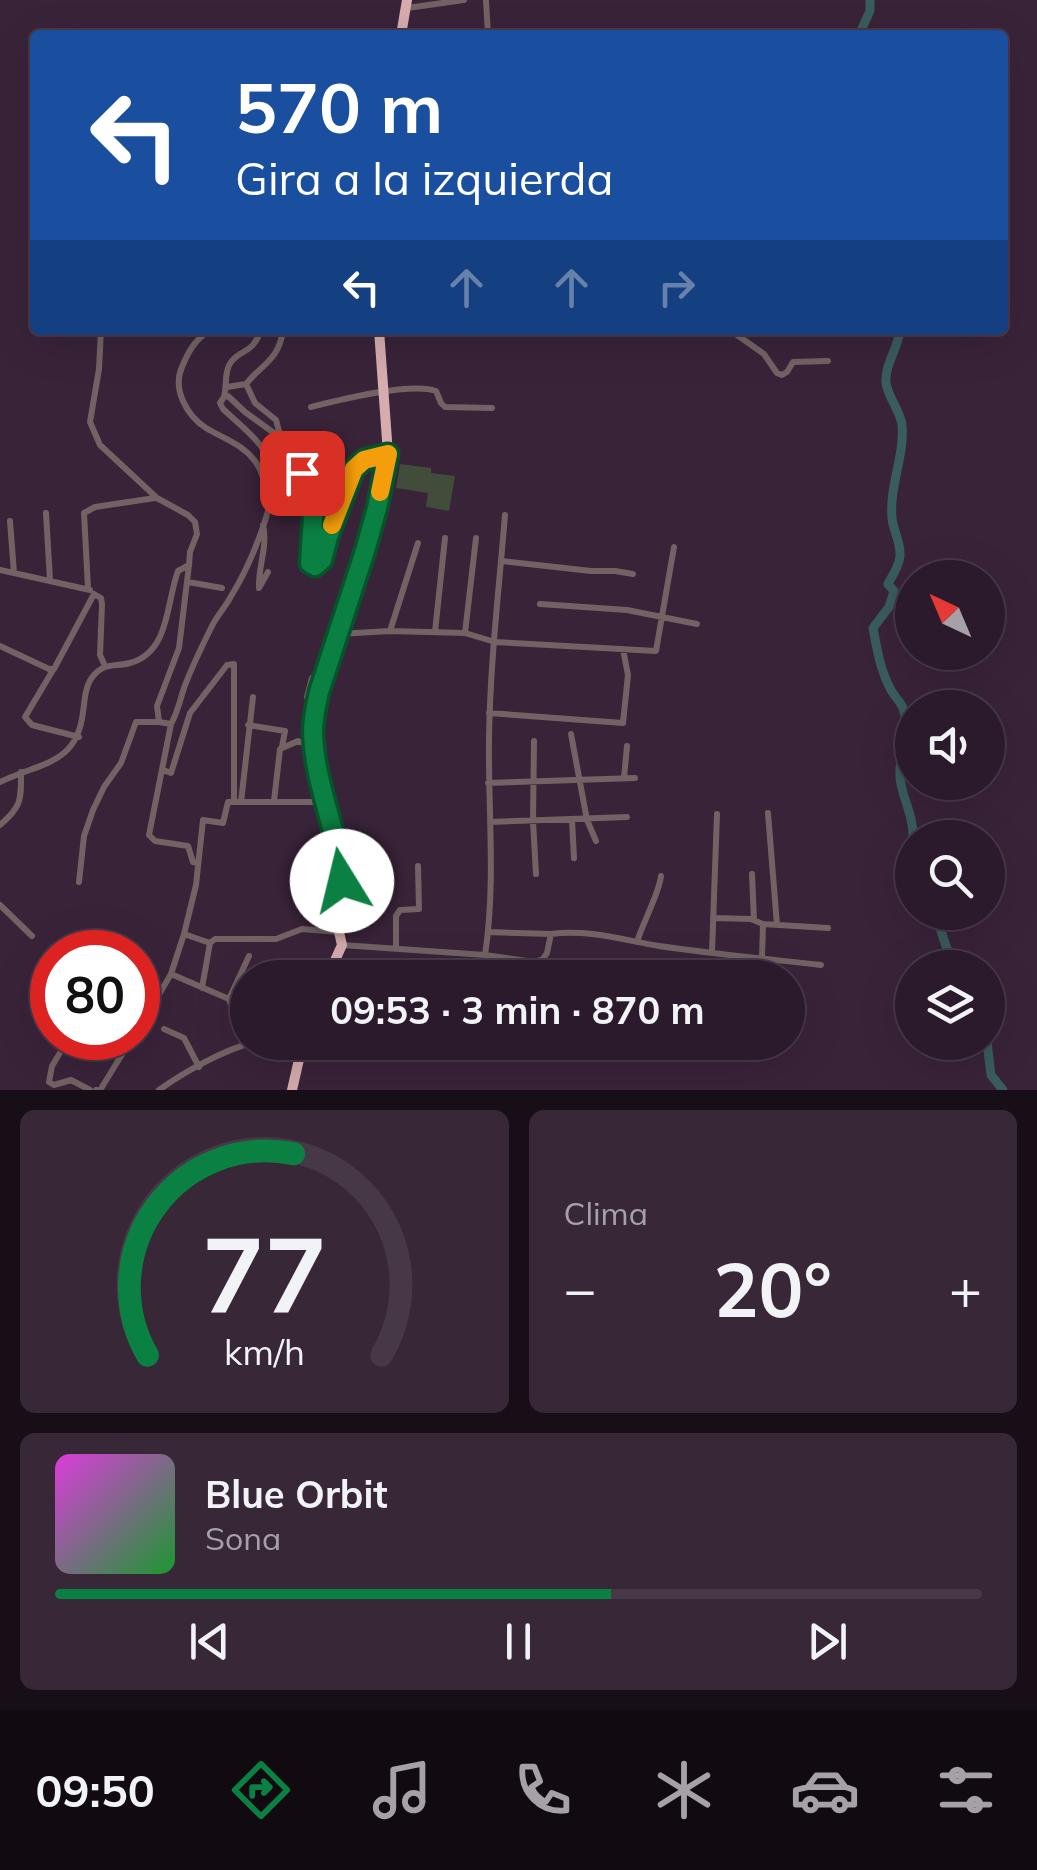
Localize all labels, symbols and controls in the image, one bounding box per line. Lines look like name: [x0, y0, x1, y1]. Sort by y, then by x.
text: 570 m: [235, 63, 443, 151]
icon: left: [70, 70, 200, 200]
text: Gira a la izquierda: [235, 150, 613, 206]
icon: left: [334, 260, 389, 315]
icon: ahead: [439, 260, 494, 315]
icon: ahead: [544, 260, 599, 315]
icon: right: [649, 260, 704, 315]
pin: [260, 431, 345, 516]
icon: arrive: [275, 446, 330, 501]
north arrow: [895, 560, 1005, 670]
map controls: [895, 560, 1005, 1060]
button: sound: [895, 690, 1005, 800]
button: search: [895, 820, 1005, 930]
position arrow: [290, 829, 394, 933]
speed limit sign: 80: [30, 930, 160, 1060]
button: layers: [895, 950, 1005, 1060]
text: 09:53 · 3 min · 870 m: [330, 986, 705, 1034]
text: Clima: [564, 1193, 648, 1233]
text: 77: [202, 1208, 327, 1339]
text: 20°: [714, 1242, 832, 1336]
text: −: [564, 1254, 597, 1323]
text: +: [949, 1254, 982, 1323]
text: km/h: [224, 1329, 305, 1374]
text: Blue Orbit: [205, 1470, 388, 1518]
text: Sona: [205, 1518, 281, 1558]
icon: previous: [182, 1614, 237, 1669]
icon: pause: [491, 1614, 546, 1669]
icon: next: [800, 1614, 855, 1669]
icon: directions: [226, 1755, 296, 1825]
icon: music: [367, 1755, 437, 1825]
icon: phone: [508, 1755, 578, 1825]
icon: climate: [649, 1755, 719, 1825]
icon: car: [790, 1755, 860, 1825]
icon: filters: [931, 1755, 1001, 1825]
text: 09:50: [36, 1762, 155, 1818]

